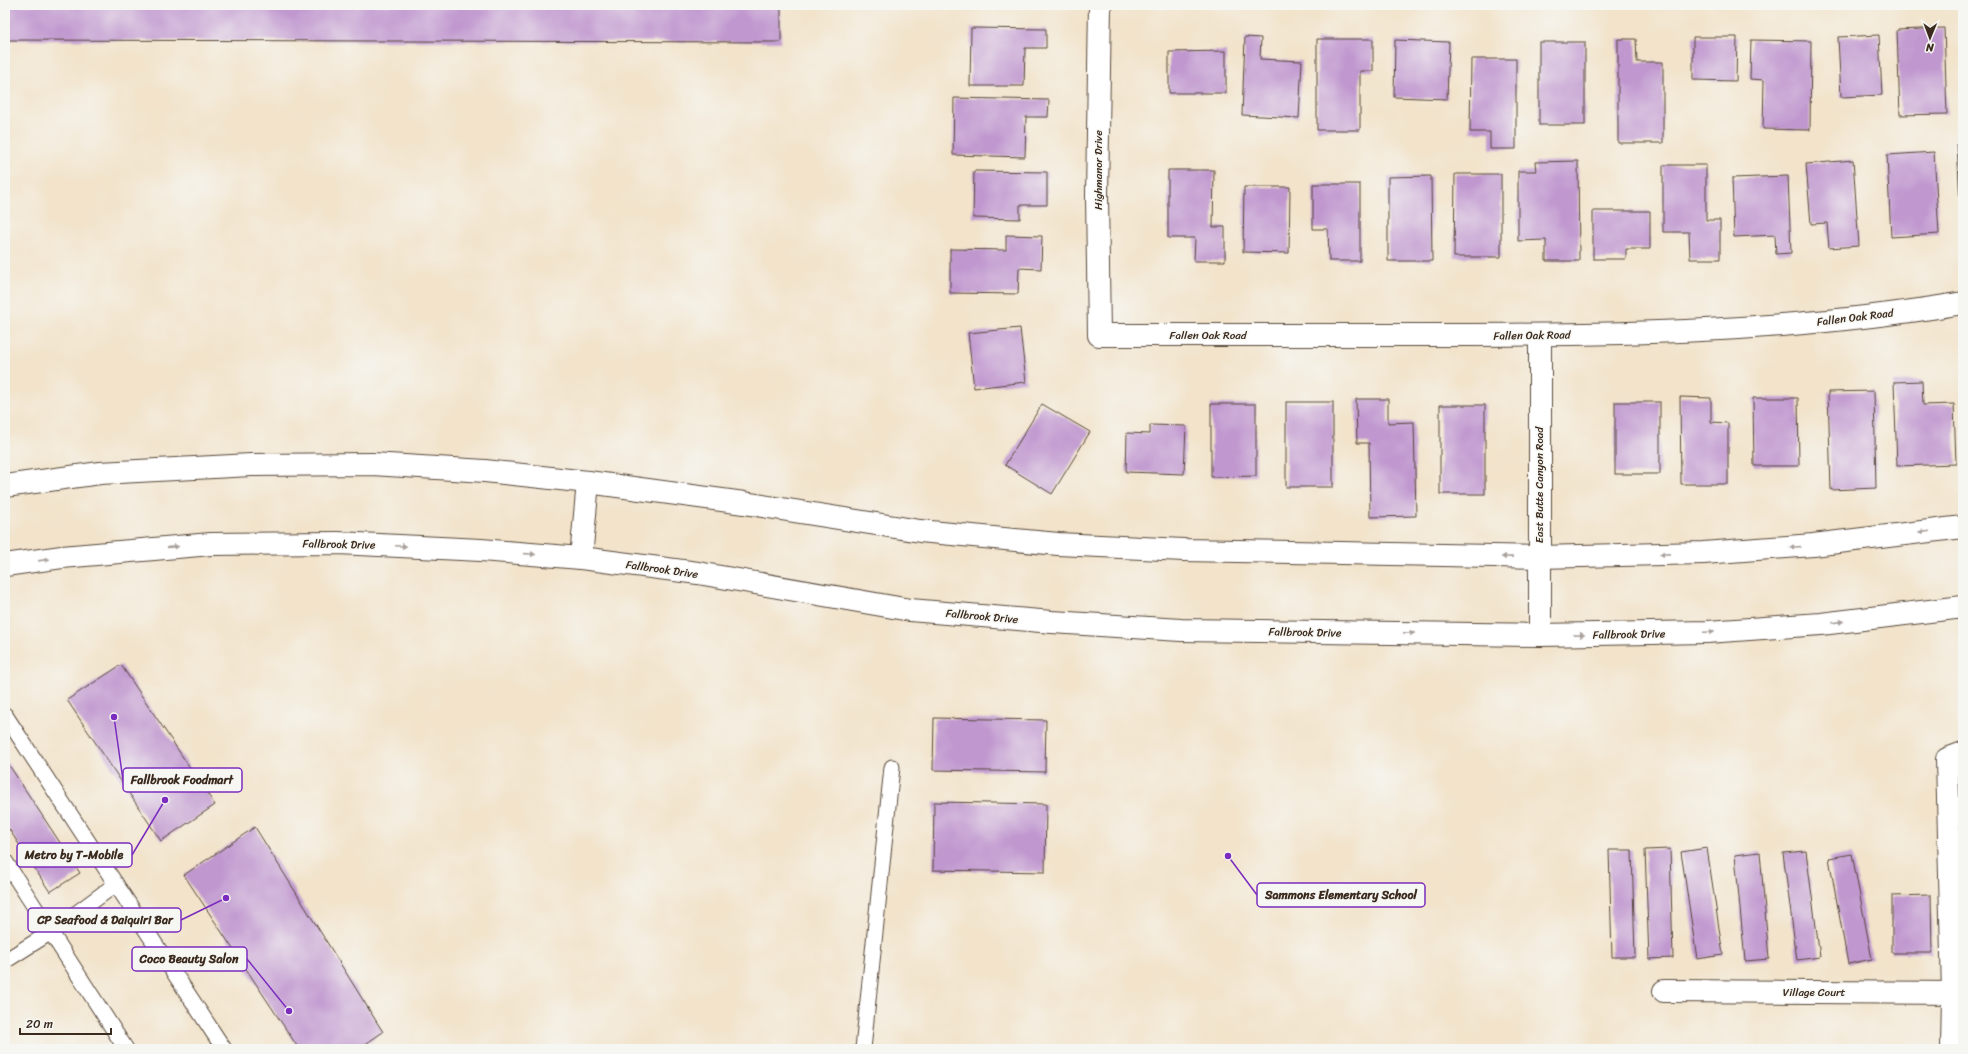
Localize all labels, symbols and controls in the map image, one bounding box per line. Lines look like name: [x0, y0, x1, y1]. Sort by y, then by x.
north arrow: [1910, 18, 1950, 58]
text: N: [1925, 38, 1935, 57]
street label: Highmanor Drive: [1089, 130, 1108, 210]
street label: Fallen Oak Road: [1816, 303, 1896, 332]
street label: Fallen Oak Road: [1493, 325, 1572, 346]
street label: Fallen Oak Road: [1169, 326, 1248, 345]
street label: East Butte Canyon Road: [1530, 426, 1549, 543]
one-way arrow: [1918, 528, 1930, 535]
street label: Fallbrook Drive: [302, 534, 376, 555]
one-way arrow: [395, 543, 408, 549]
one-way arrow: [1789, 543, 1801, 550]
one-way arrow: [167, 544, 179, 551]
one-way arrow: [524, 551, 537, 558]
one-way arrow: [1658, 551, 1671, 557]
one-way arrow: [1501, 553, 1513, 560]
street label: Fallbrook Drive: [625, 555, 700, 584]
one-way arrow: [38, 557, 50, 563]
street label: Fallbrook Drive: [945, 604, 1019, 629]
one-way arrow: [1832, 619, 1845, 625]
street label: Fallbrook Drive: [1268, 622, 1342, 643]
street label: Fallbrook Drive: [1592, 624, 1666, 645]
one-way arrow: [1703, 629, 1716, 635]
one-way arrow: [1403, 630, 1416, 636]
one-way arrow: [1573, 632, 1586, 638]
callout: Fallbrook Foodmart: [123, 768, 242, 792]
text: Fallbrook Foodmart: [130, 769, 234, 791]
callout: Metro by T-Mobile: [17, 843, 132, 867]
text: Metro by T-Mobile: [24, 844, 124, 866]
callout: Sammons Elementary School: [1257, 883, 1425, 907]
text: Sammons Elementary School: [1264, 884, 1418, 906]
callout: CP Seafood & Daiquiri Bar: [28, 908, 181, 932]
text: CP Seafood & Daiquiri Bar: [36, 909, 174, 931]
callout: Coco Beauty Salon: [132, 947, 247, 971]
text: Coco Beauty Salon: [139, 948, 239, 970]
street label: Village Court: [1783, 983, 1846, 1002]
scale bar: [20, 1010, 111, 1036]
text: 20 m: [26, 1013, 53, 1035]

